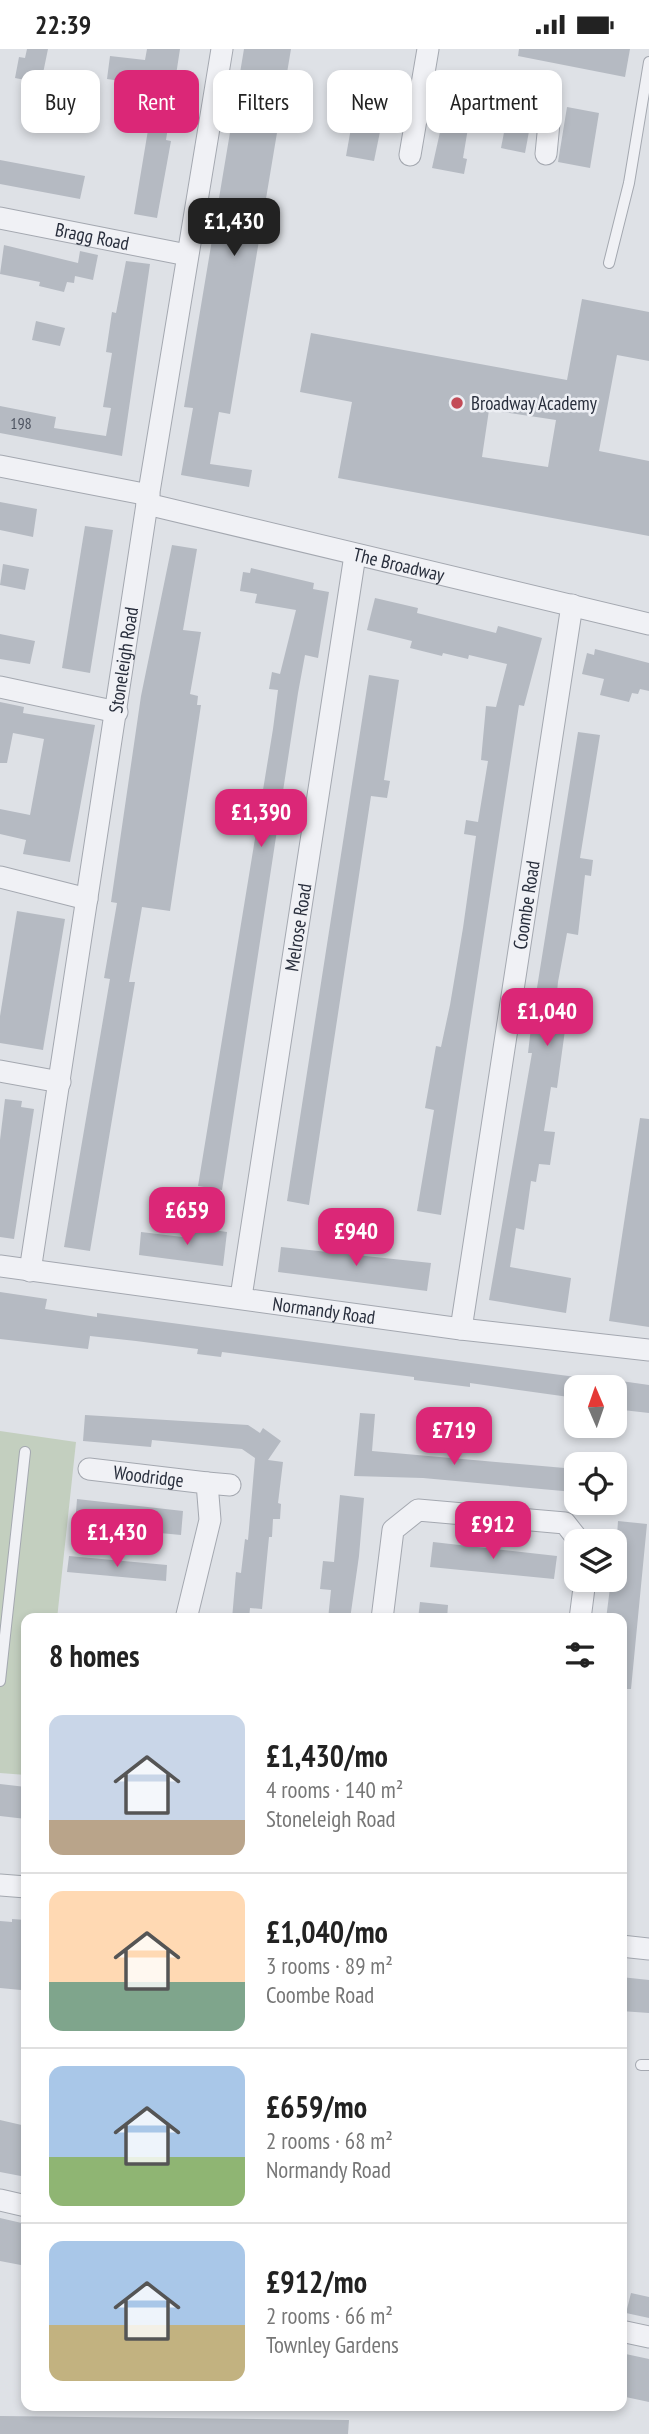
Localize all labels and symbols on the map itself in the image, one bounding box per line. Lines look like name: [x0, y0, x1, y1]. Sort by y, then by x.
pin: £1,430: [177, 199, 291, 258]
street label: Bragg Road: [53, 217, 131, 255]
place label: Broadway Academy: [471, 391, 598, 415]
marker: Broadway Academy: [449, 395, 465, 411]
house number: 198: [10, 413, 32, 433]
street label: The Broadway: [351, 542, 448, 587]
street label: Stoneleigh Road: [103, 605, 143, 715]
pin: £1,390: [204, 789, 318, 849]
street label: Coombe Road: [507, 859, 545, 951]
street label: Melrose Road: [279, 882, 316, 973]
pin: £1,040: [490, 989, 604, 1048]
pin: £659: [146, 1187, 228, 1247]
pin: £940: [315, 1209, 397, 1268]
street label: Normandy Road: [271, 1291, 377, 1329]
north arrow: [564, 1375, 626, 1439]
pin: £719: [413, 1407, 495, 1467]
street label: Woodridge: [112, 1460, 185, 1492]
pin: £912: [452, 1501, 534, 1561]
pin: £1,430: [60, 1509, 174, 1569]

